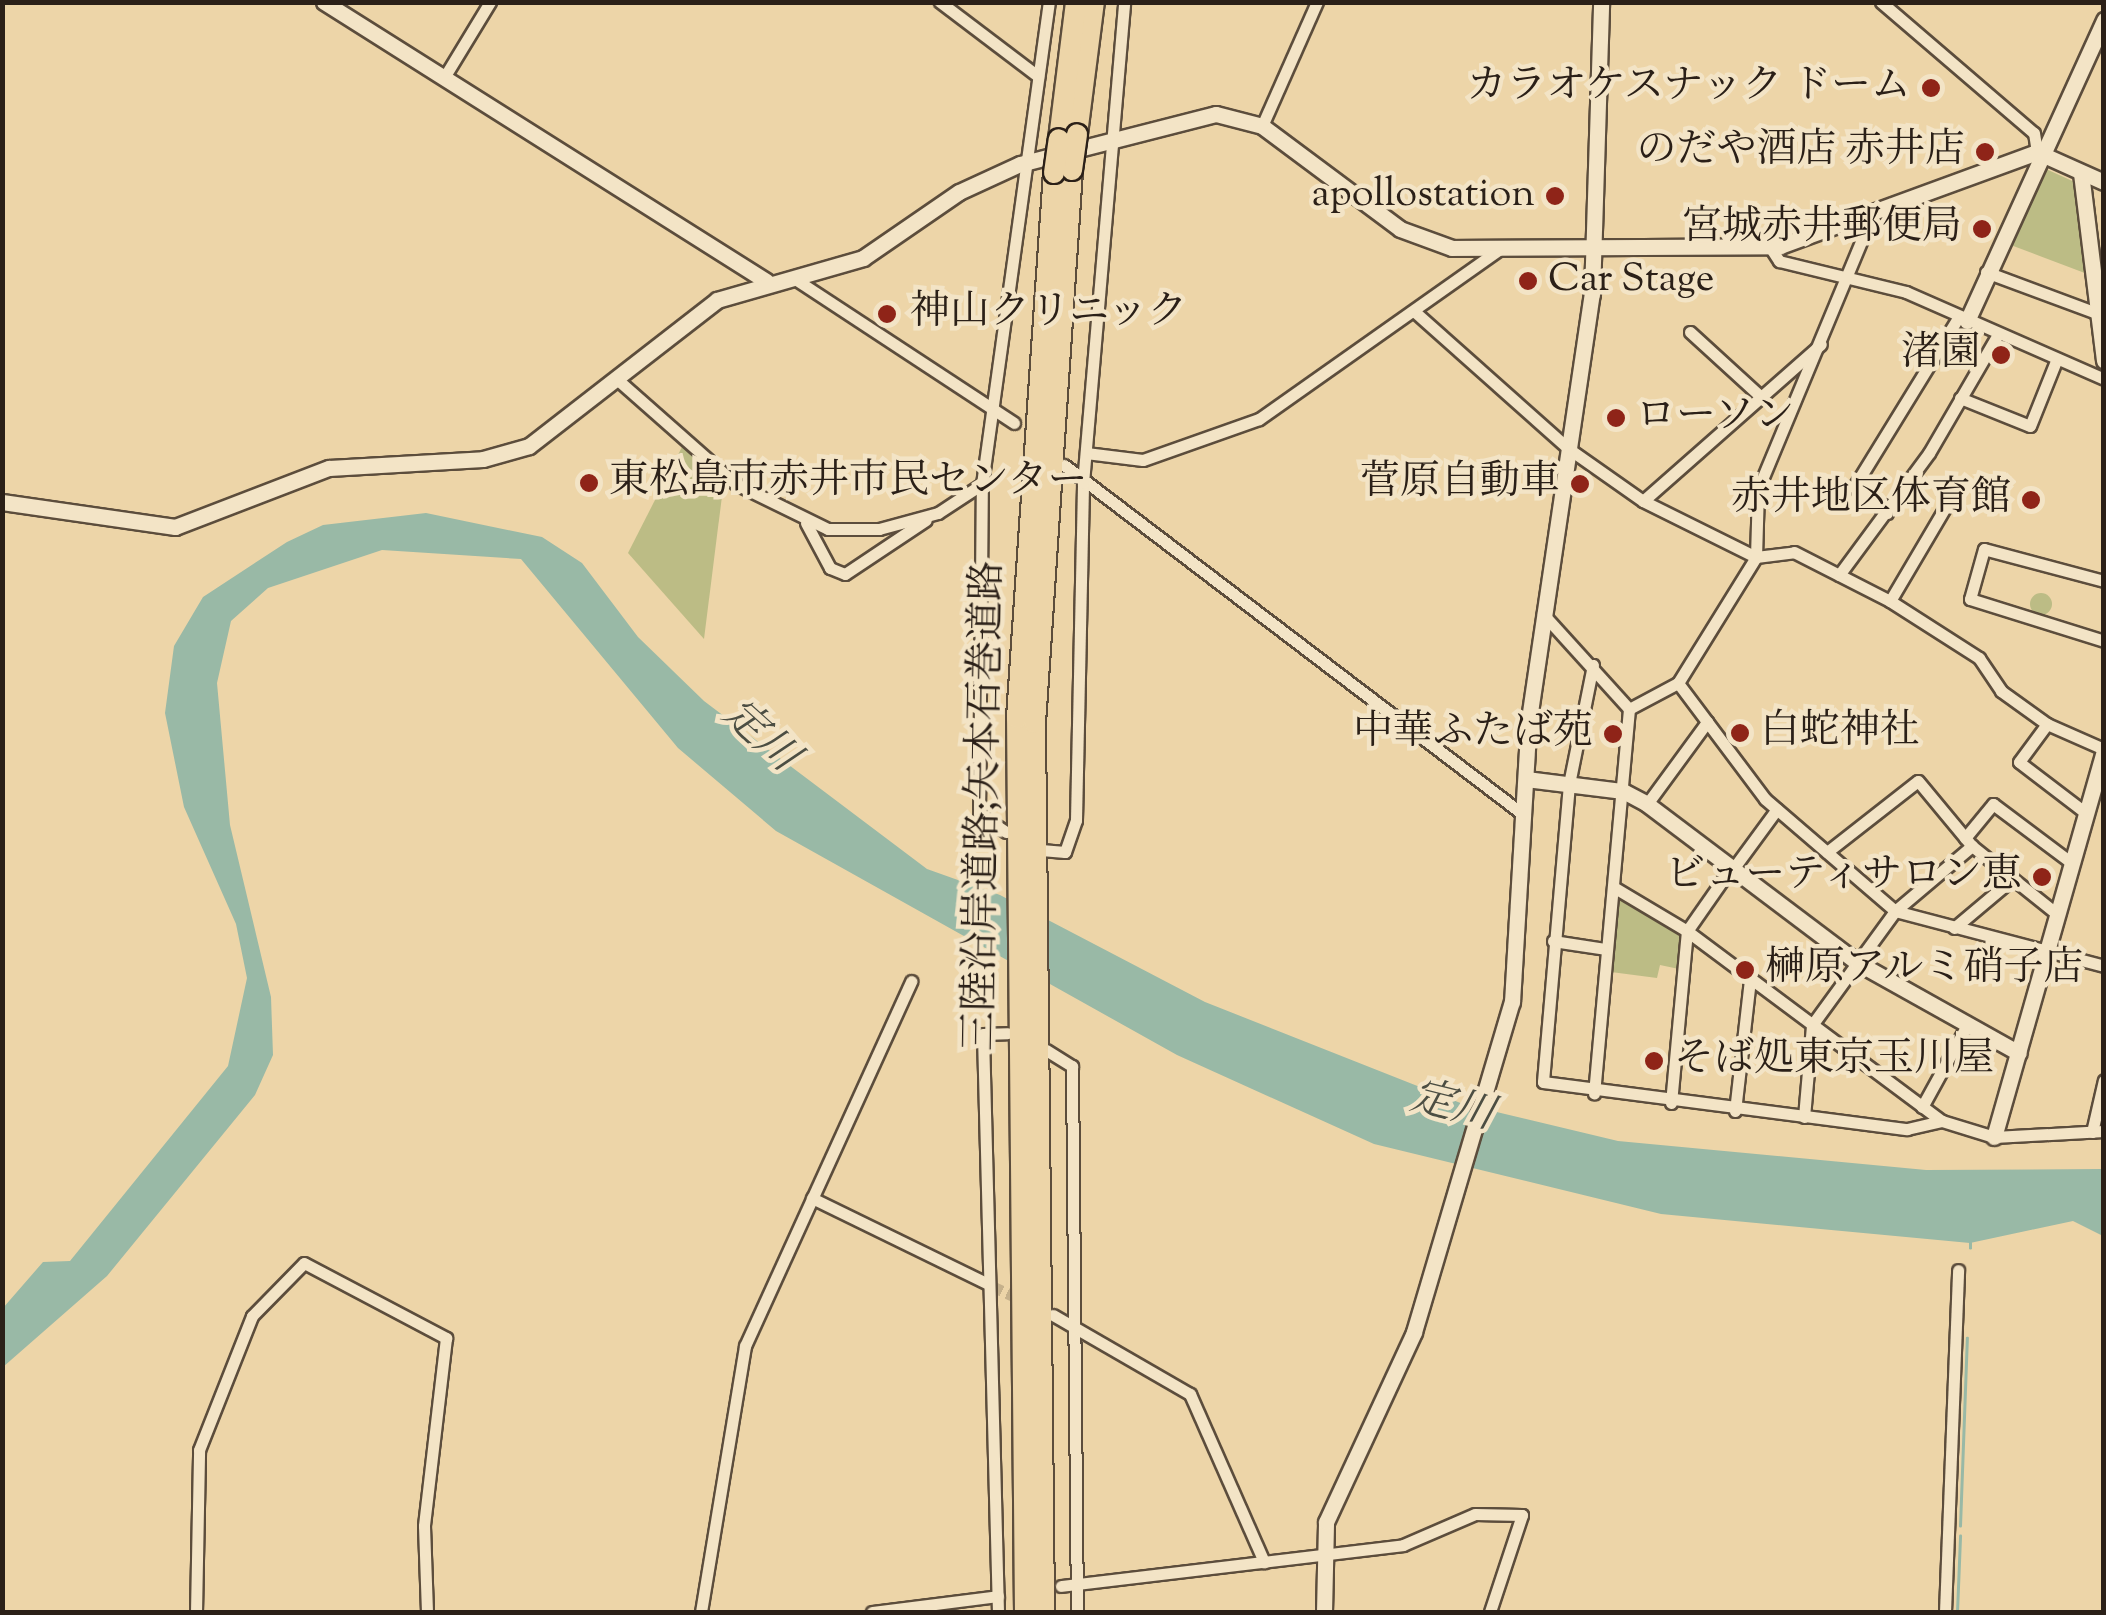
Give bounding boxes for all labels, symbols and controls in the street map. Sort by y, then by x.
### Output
place label: カラオケスナック ドーム [1462,64,1911,112]
marker: カラオケスナック ドーム [1920,77,1942,99]
place label: のだや酒店 赤井店 [1636,128,1965,176]
marker: のだや酒店 赤井店 [1974,141,1996,163]
place label: apollostation [1311,172,1535,220]
marker: apollostation [1544,185,1566,207]
place label: 宮城赤井郵便局 [1682,205,1962,253]
marker: 宮城赤井郵便局 [1971,218,1993,240]
place label: Car Stage [1548,257,1714,305]
marker: Car Stage [1517,270,1539,292]
place label: 神山クリニック [910,290,1190,338]
marker: 神山クリニック [874,301,900,327]
place label: 渚園 [1901,331,1981,379]
marker: 渚園 [1990,344,2012,366]
place label: ローソン [1636,394,1796,442]
marker: ローソン [1605,407,1627,429]
place label: 東松島市赤井市民センター [609,459,1089,507]
place label: 菅原自動車 [1360,460,1560,508]
marker: 東松島市赤井市民センター [578,472,600,494]
marker: 菅原自動車 [1569,473,1591,495]
place label: 赤井地区体育館 [1731,476,2011,524]
marker: 赤井地区体育館 [2020,489,2042,511]
street label: 三陸沿岸道路;矢本石巻道路 [958,560,1014,1052]
water label: 定川 [711,690,807,784]
place label: 白蛇神社 [1760,709,1920,757]
place label: 中華ふたば苑 [1353,710,1593,758]
marker: 白蛇神社 [1729,722,1751,744]
marker: 中華ふたば苑 [1602,723,1624,745]
place label: ビューティサロン恵 [1662,853,2022,901]
marker: ビューティサロン恵 [2031,866,2053,888]
place label: 榊原アルミ硝子店 [1765,946,2085,994]
marker: 榊原アルミ硝子店 [1734,959,1756,981]
place label: そば処東京玉川屋 [1674,1037,1994,1085]
marker: そば処東京玉川屋 [1643,1050,1665,1072]
water label: 定川 [1405,1073,1499,1143]

